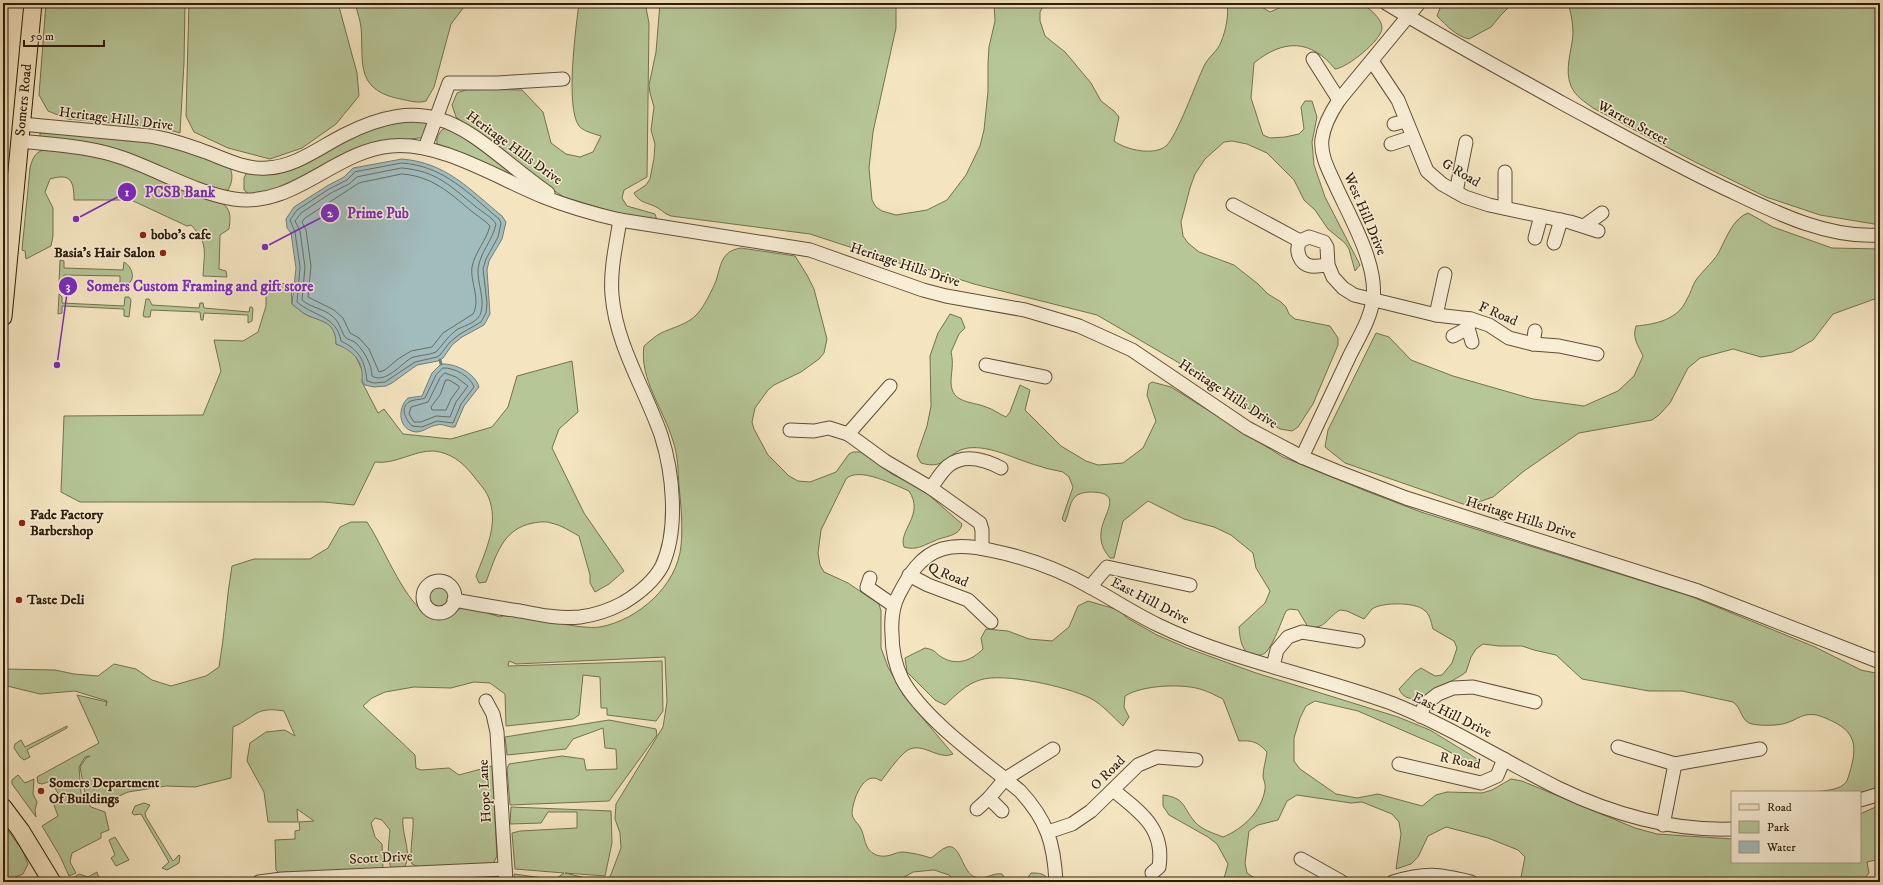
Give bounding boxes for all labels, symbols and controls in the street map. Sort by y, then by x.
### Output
scale bar [24,22,104,48]
text: 50 m [30,29,54,44]
street label: Somers Road [11,63,36,137]
street label: Warren Street [1594,96,1672,149]
street label: Heritage Hills Drive [58,103,174,135]
street label: Heritage Hills Drive [462,107,566,189]
street label: G Road [1438,155,1484,191]
street label: West Hill Drive [1339,169,1391,258]
callout: PCSB Bank [117,178,223,205]
text: PCSB Bank [145,183,216,202]
text: 1 [125,185,130,200]
callout: Prime Pub [320,199,417,226]
text: Prime Pub [347,204,409,223]
text: 2 [327,206,334,221]
place label: bobo's cafe [150,226,211,244]
marker: bobo's cafe [138,230,148,240]
street label: Heritage Hills Drive [848,239,963,291]
place label: Basia's Hair Salon [54,244,156,262]
marker: Basia's Hair Salon [158,248,168,258]
callout: Somers Custom Framing and gift store [58,273,321,300]
text: Somers Custom Framing and gift store [87,277,314,296]
text: 3 [66,279,71,294]
street label: F Road [1476,298,1520,330]
street label: Heritage Hills Drive [1175,355,1281,433]
street label: Heritage Hills Drive [1463,493,1579,543]
place label: Fade Factory Barbershop [30,506,103,540]
marker: Fade Factory Barbershop [17,518,27,528]
street label: Q Road [925,558,971,592]
street label: East Hill Drive [1108,573,1193,629]
place label: Taste Deli [26,591,85,609]
marker: Taste Deli [14,595,24,605]
street label: East Hill Drive [1409,688,1495,742]
street label: R Road [1438,748,1482,774]
street label: O Road [1087,752,1129,794]
street label: Hope Lane [474,759,496,823]
place label: Somers Department Of Buildings [49,774,160,808]
marker: Somers Department Of Buildings [36,786,46,796]
legend [1731,791,1861,863]
text: Road [1767,800,1792,815]
text: Park [1767,820,1789,835]
text: Water [1766,840,1796,855]
street label: Scott Drive [349,847,413,869]

